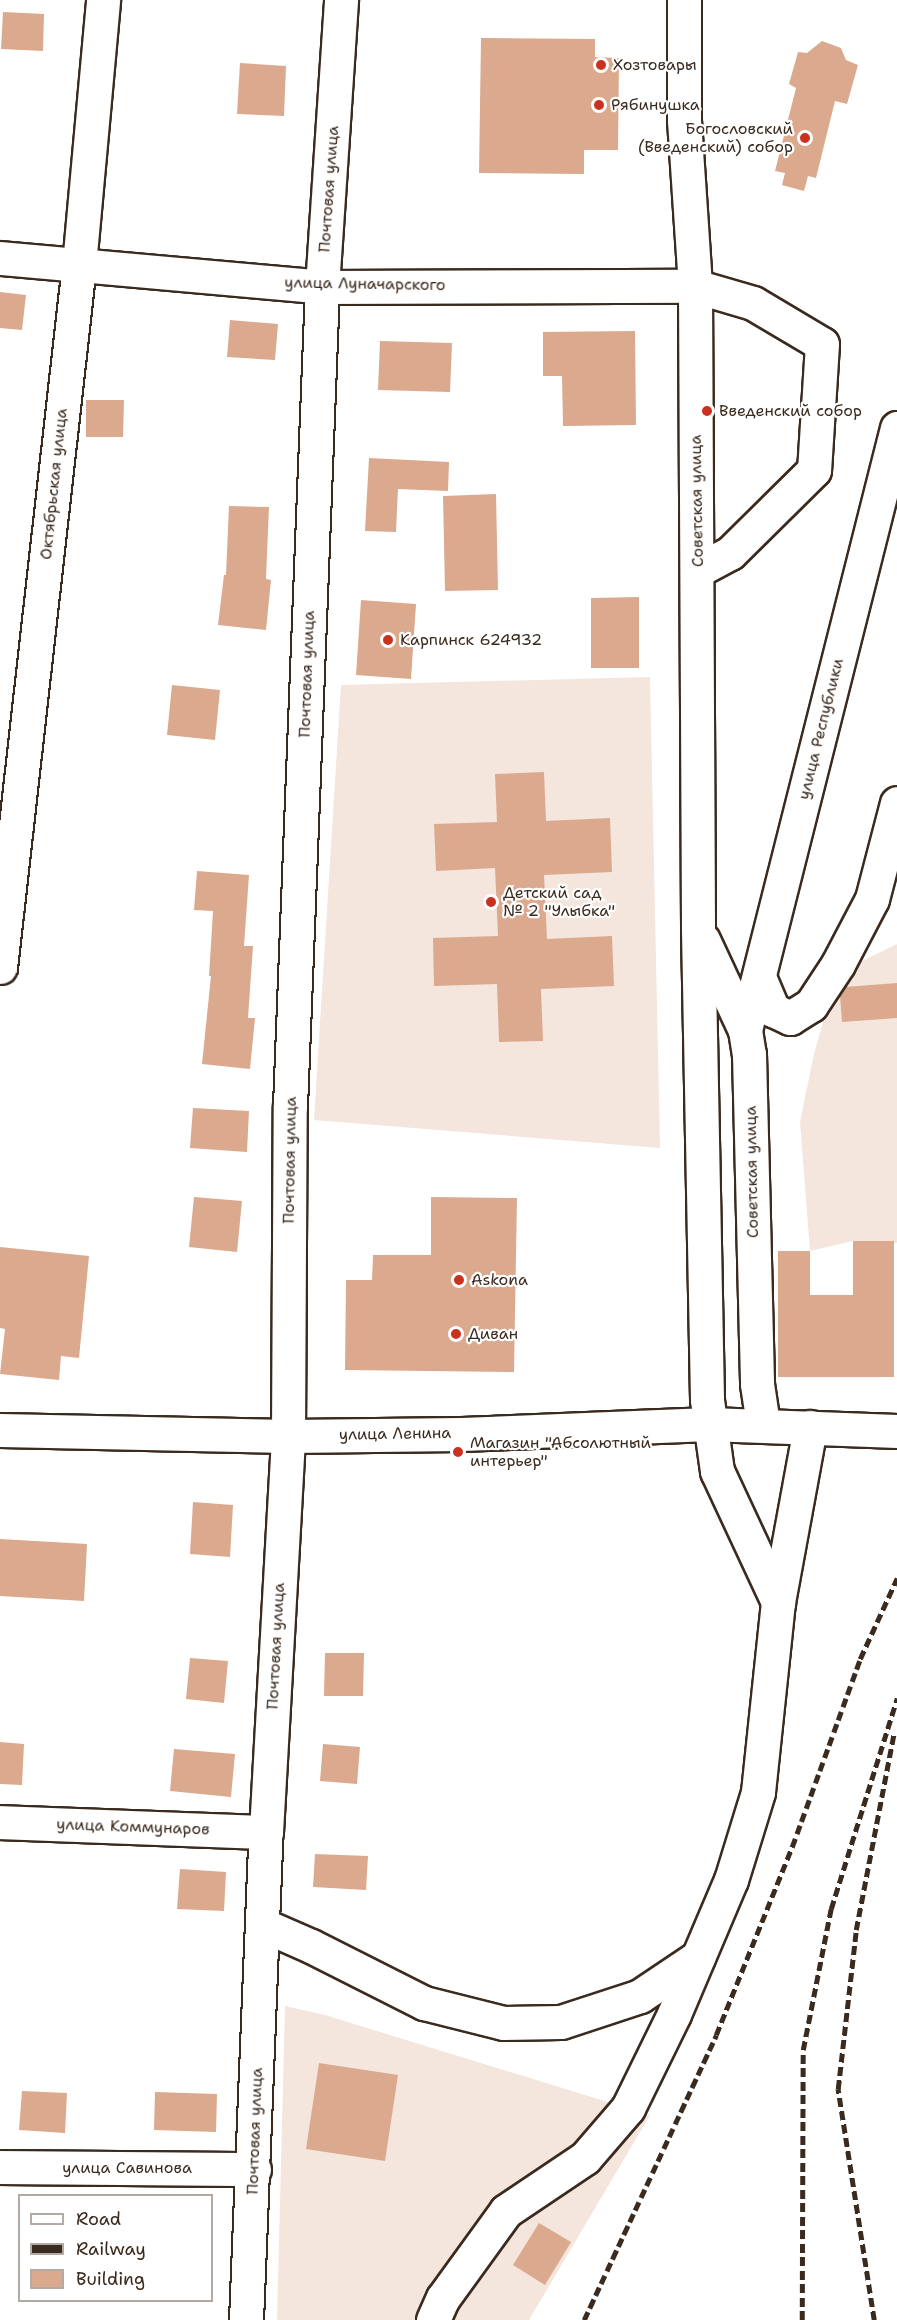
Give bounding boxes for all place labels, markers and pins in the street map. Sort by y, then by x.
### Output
place label: Хозтовары [613,55,697,75]
marker: Хозтовары [594,58,608,72]
place label: Рябинушка [611,95,700,115]
marker: Рябинушка [592,98,606,112]
place label: Богословский (Введенский) собор [638,119,793,157]
marker: Богословский (Введенский) собор [798,131,812,145]
place label: Введенский собор [719,401,862,421]
marker: Введенский собор [700,404,714,418]
place label: Карпинск 624932 [400,630,542,650]
marker: Карпинск 624932 [381,633,395,647]
place label: Детский сад № 2 "Улыбка" [503,883,615,921]
marker: Детский сад № 2 "Улыбка" [484,895,498,909]
place label: Askona [471,1270,528,1290]
marker: Askona [452,1273,466,1287]
place label: Диван [468,1324,518,1344]
marker: Диван [449,1327,463,1341]
place label: Магазин "Абсолютный интерьер" [470,1433,651,1471]
marker: Магазин "Абсолютный интерьер" [451,1445,465,1459]

